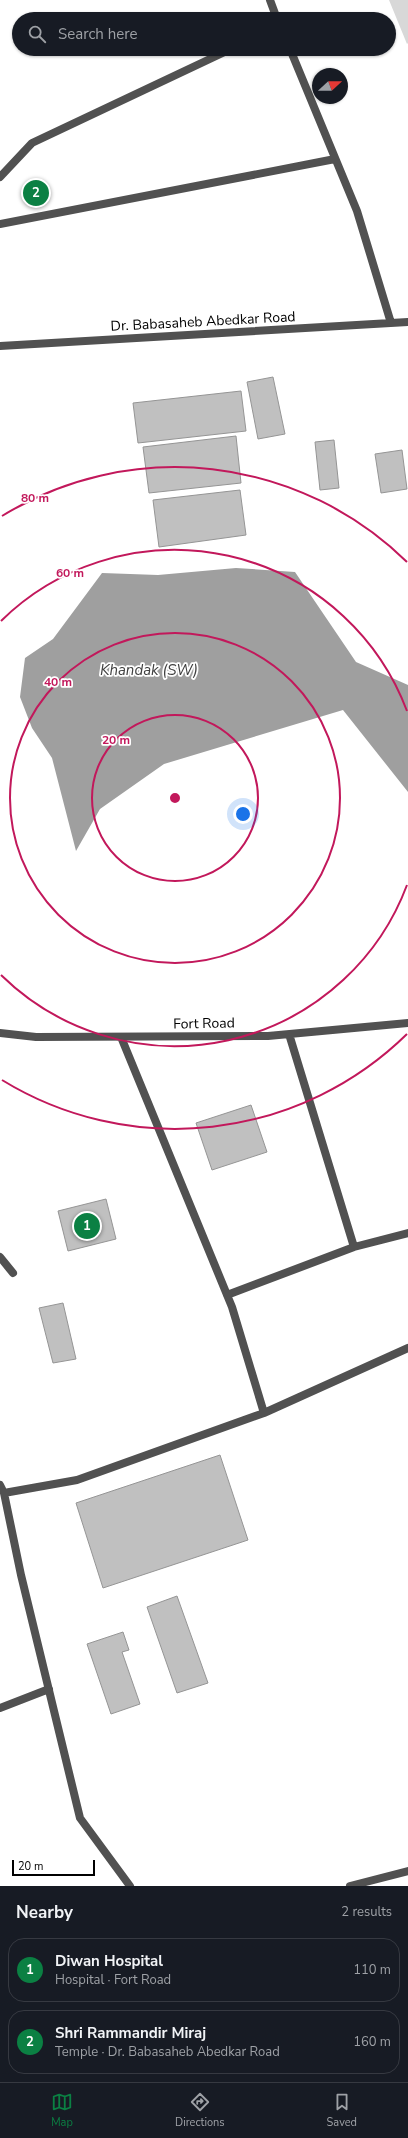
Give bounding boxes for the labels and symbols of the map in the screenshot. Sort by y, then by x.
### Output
north arrow [312,68,348,104]
pin: 2 [23,178,49,208]
street label: Dr. Babasaheb Abedkar Road [110,307,296,336]
text: 80 m [21,490,49,506]
text: 60 m [56,565,84,581]
water label: Khandak (SW) [100,660,198,680]
text: 40 m [44,674,72,690]
text: 20 m [102,732,130,748]
centre of rings [168,791,182,805]
your location [233,804,253,824]
street label: Fort Road [173,1013,235,1034]
pin: 1 [74,1211,100,1241]
scale bar [12,1858,95,1877]

